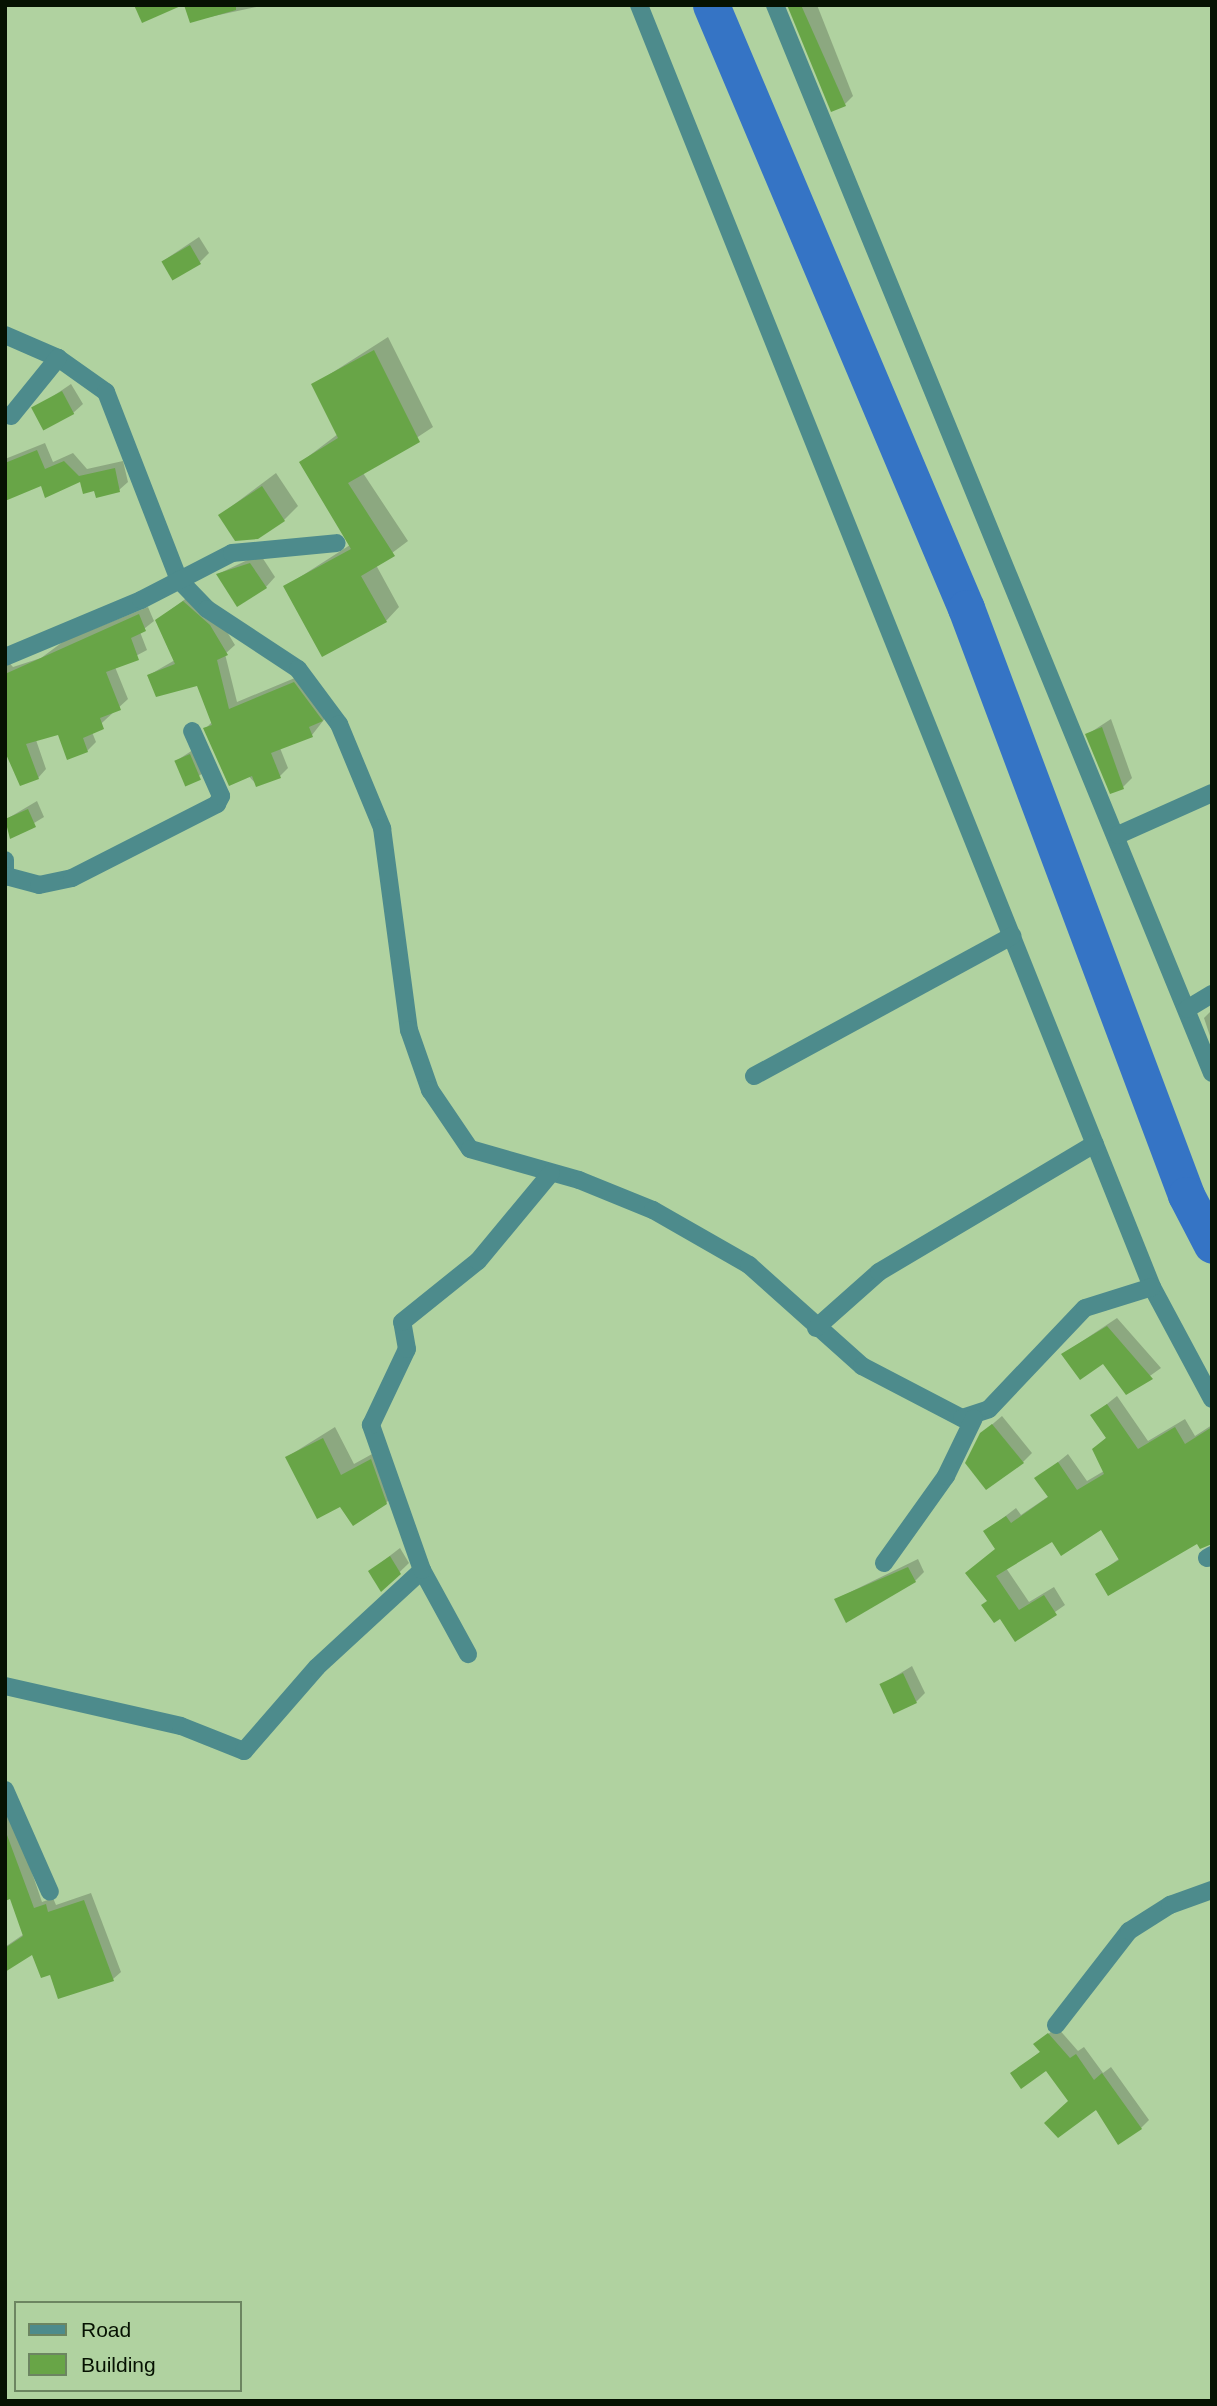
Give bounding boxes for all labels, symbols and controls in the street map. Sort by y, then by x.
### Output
legend [14,2301,242,2392]
text: Road [81,2318,131,2341]
text: Building [81,2353,156,2376]

